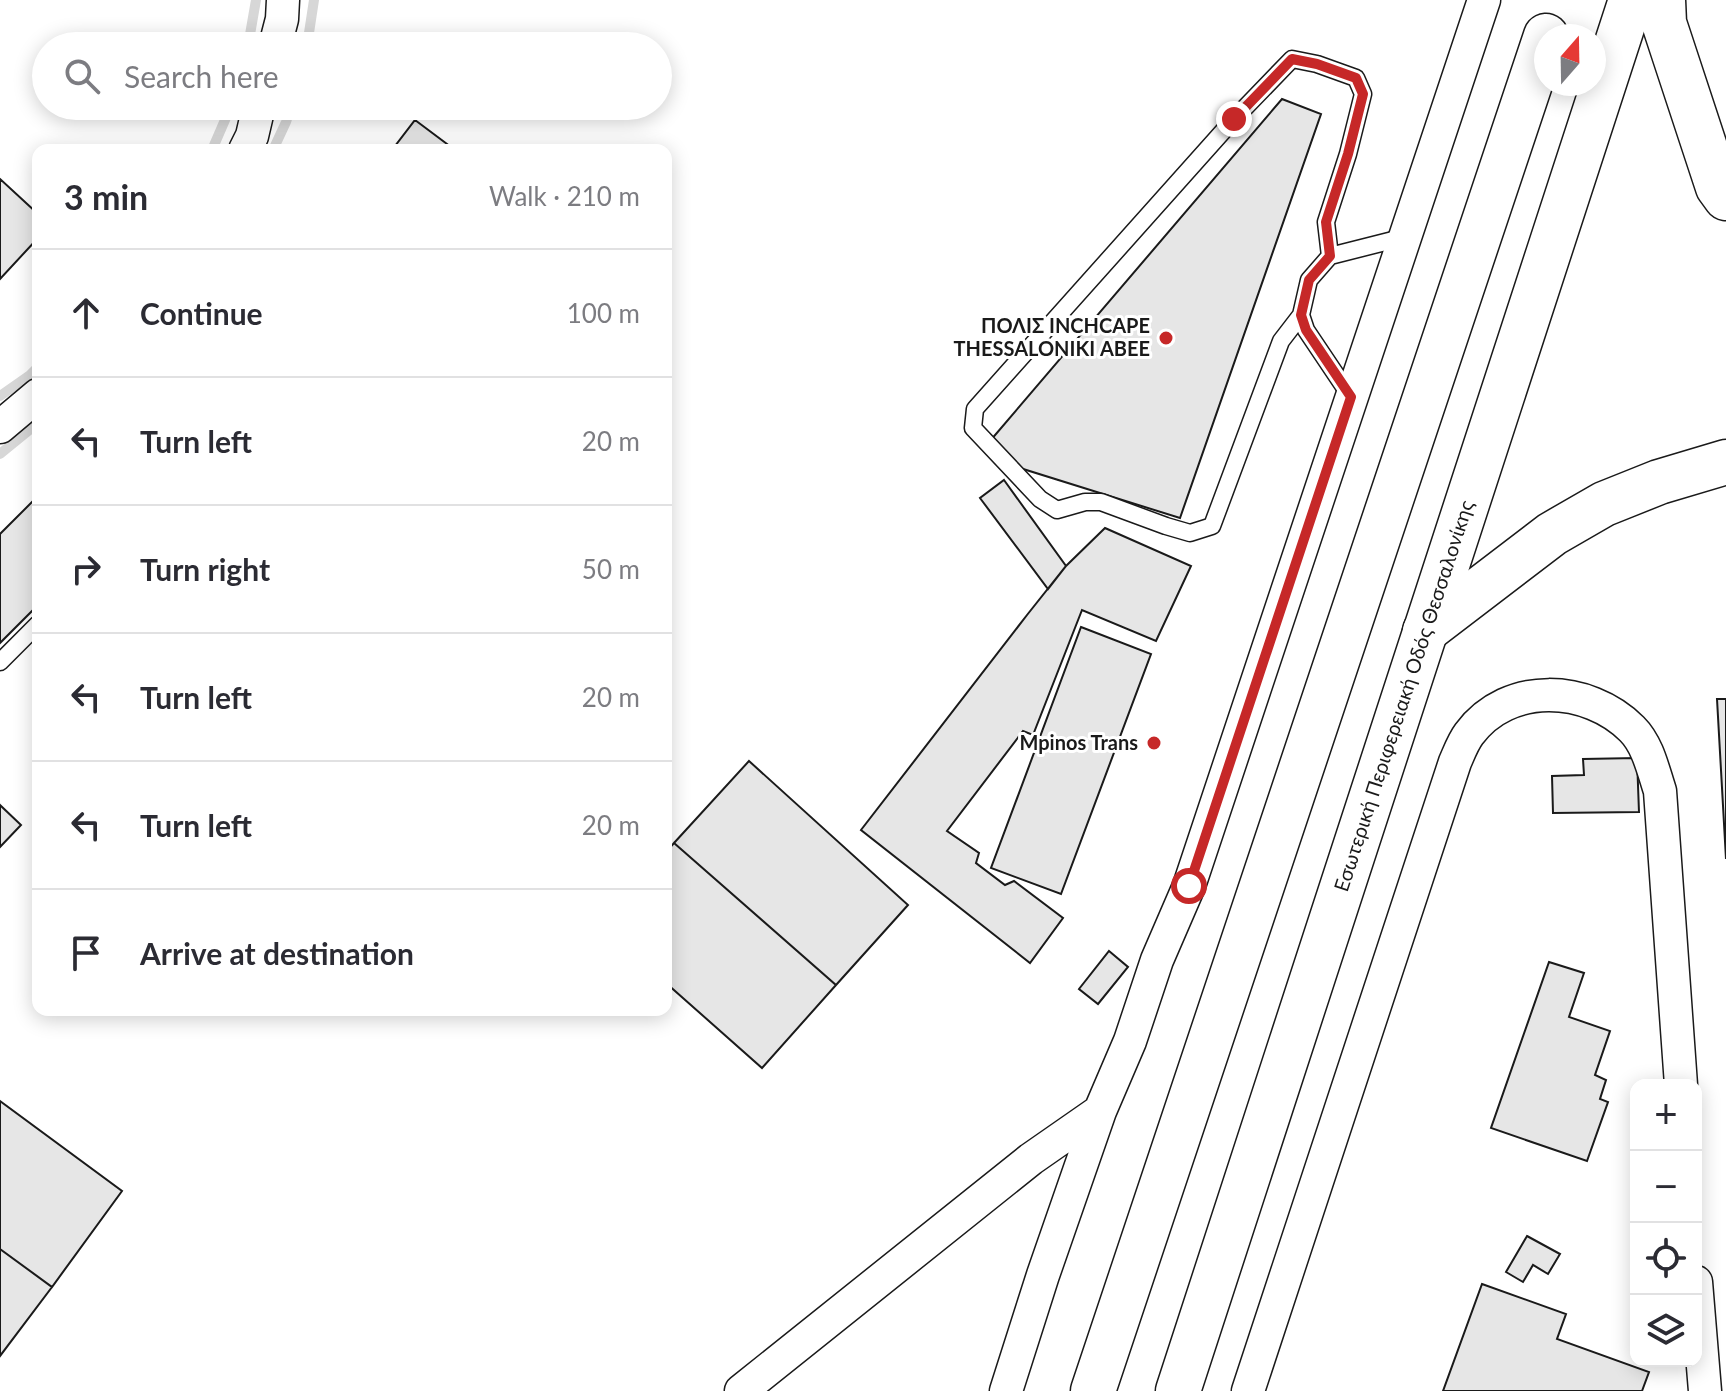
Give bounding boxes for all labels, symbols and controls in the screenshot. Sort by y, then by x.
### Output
north arrow [1534,24,1606,96]
search box [32,32,672,120]
icon: search [60,54,104,98]
text: Search here [124,58,279,94]
route end [1216,101,1252,137]
text: 3 min [64,176,148,217]
text: Walk · 210 m [489,180,640,212]
icon: ahead [64,291,108,335]
text: Continue [140,295,263,331]
text: 100 m [567,297,640,329]
place label: ΠΟΛΙΣ INCHCAPE THESSALONIKI ΑΒΕΕ [954,313,1150,360]
marker: ΠΟΛΙΣ INCHCAPE THESSALONIKI ΑΒΕΕ [1157,329,1175,347]
icon: left [64,419,108,463]
text: Turn left [140,423,252,459]
text: 20 m [582,425,640,457]
street label: Εσωτερική Περιφερειακή Οδός Θεσσαλονίκης [1328,497,1478,894]
icon: right [64,547,108,591]
text: Turn right [140,551,270,587]
text: 50 m [582,553,640,585]
icon: left [64,675,108,719]
text: Turn left [140,679,252,715]
text: 20 m [582,681,640,713]
place label: Mpinos Trans [1019,730,1138,754]
marker: Mpinos Trans [1145,734,1163,752]
icon: left [64,803,108,847]
text: Turn left [140,807,252,843]
text: 20 m [582,809,640,841]
route start [1171,868,1207,904]
icon: arrive [64,931,108,975]
text: Arrive at destination [140,935,414,971]
map controls [1630,1079,1702,1367]
button: + [1630,1079,1702,1151]
button: − [1630,1151,1702,1223]
button: locate [1630,1223,1702,1295]
button: layers [1630,1295,1702,1367]

